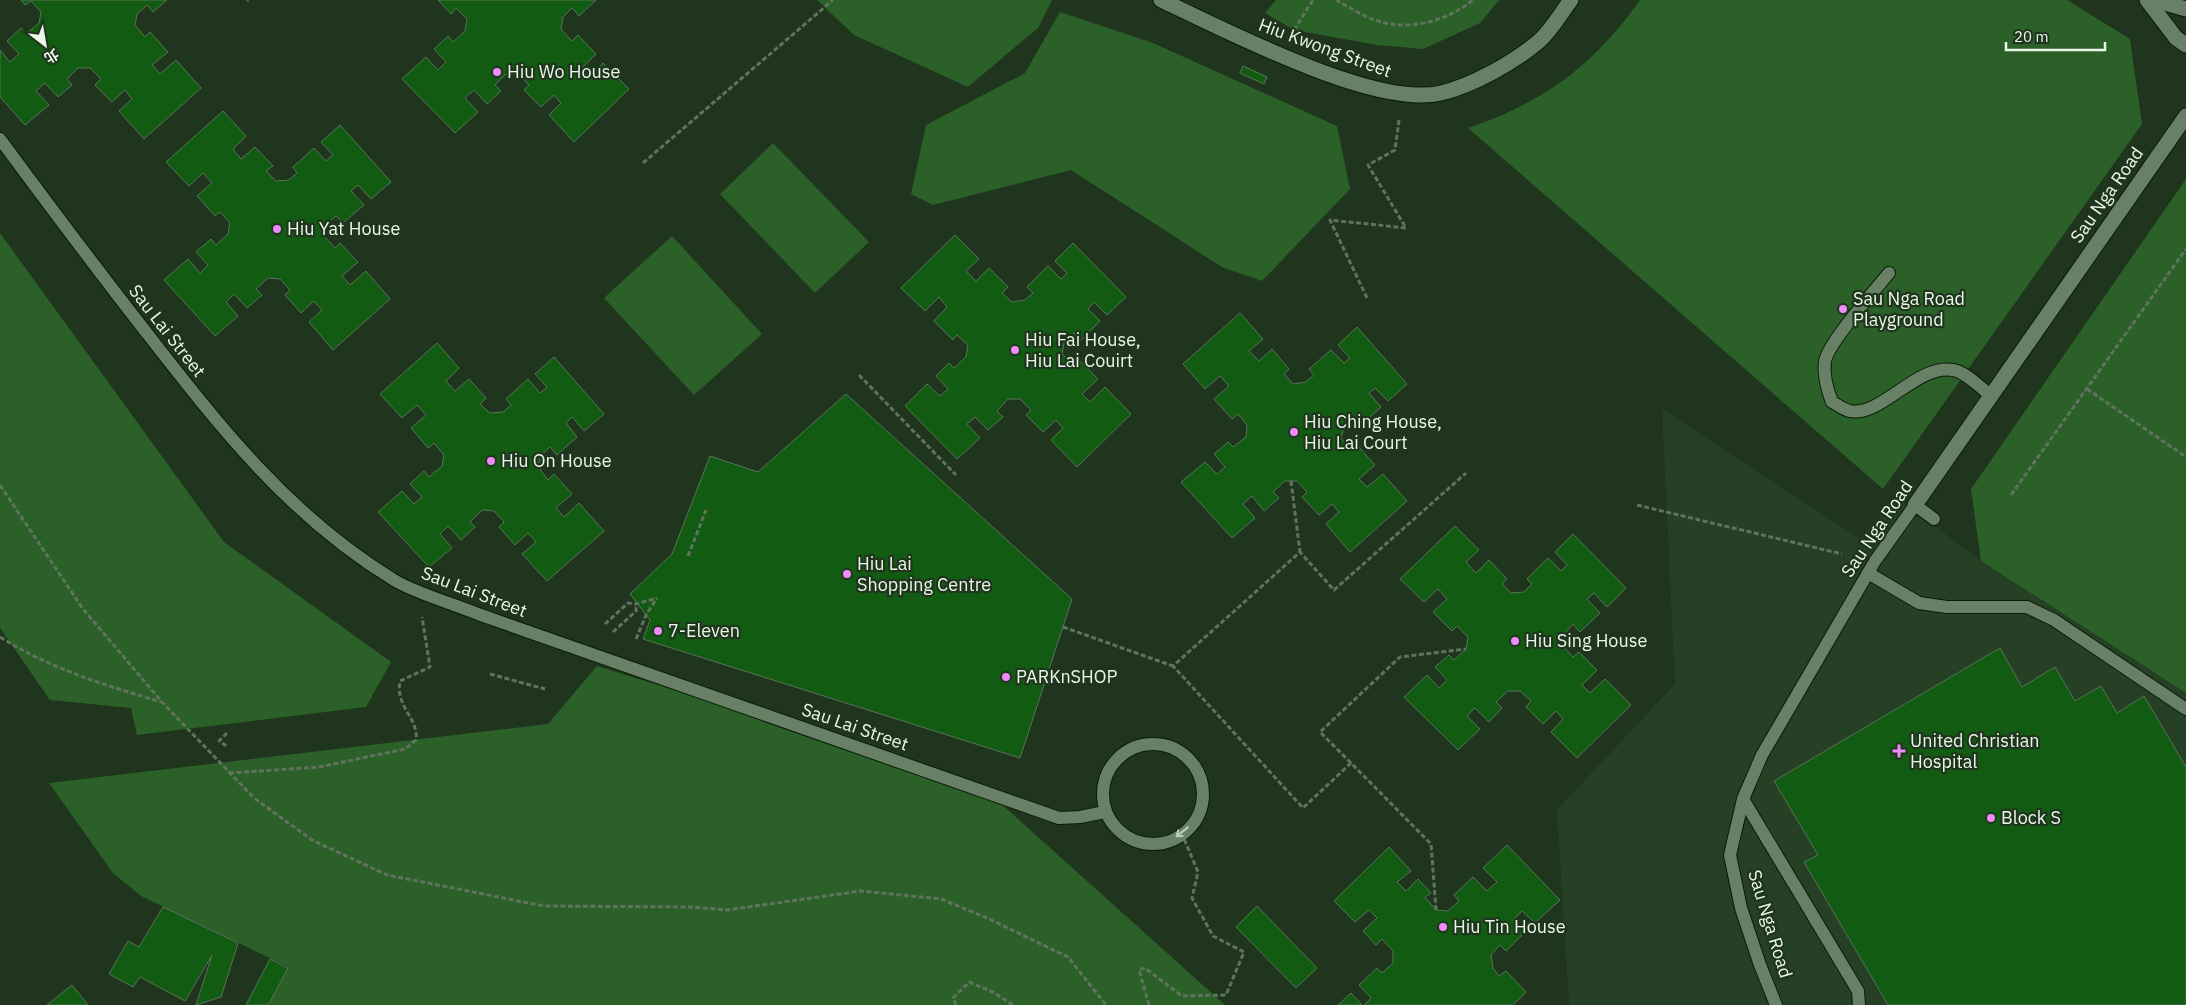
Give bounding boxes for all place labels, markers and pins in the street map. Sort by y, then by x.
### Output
place label: Hiu Wo House [507,60,621,83]
marker: Hiu Wo House [491,66,503,78]
place label: Hiu Yat House [287,217,400,240]
marker: Hiu Yat House [271,223,283,235]
place label: Sau Nga Road Playground [1853,287,1965,331]
marker: Sau Nga Road Playground [1837,303,1849,315]
place label: Hiu Fai House, Hiu Lai Couirt [1025,328,1141,372]
marker: Hiu Fai House, Hiu Lai Couirt [1009,344,1021,356]
place label: Hiu Ching House, Hiu Lai Court [1304,410,1442,454]
marker: Hiu Ching House, Hiu Lai Court [1288,426,1300,438]
place label: Hiu On House [501,449,612,472]
marker: Hiu On House [485,455,497,467]
place label: Hiu Lai Shopping Centre [857,552,991,596]
marker: Hiu Lai Shopping Centre [841,568,853,580]
place label: 7-Eleven [668,619,740,642]
marker: 7-Eleven [652,625,664,637]
place label: Hiu Sing House [1525,629,1647,652]
marker: Hiu Sing House [1509,635,1521,647]
place label: PARKnSHOP [1016,665,1118,688]
marker: PARKnSHOP [1000,671,1012,683]
place label: United Christian Hospital [1910,729,2040,773]
marker: United Christian Hospital [1892,744,1906,758]
place label: Block S [2001,806,2061,829]
marker: Block S [1985,812,1997,824]
place label: Hiu Tin House [1453,915,1566,938]
marker: Hiu Tin House [1437,921,1449,933]

